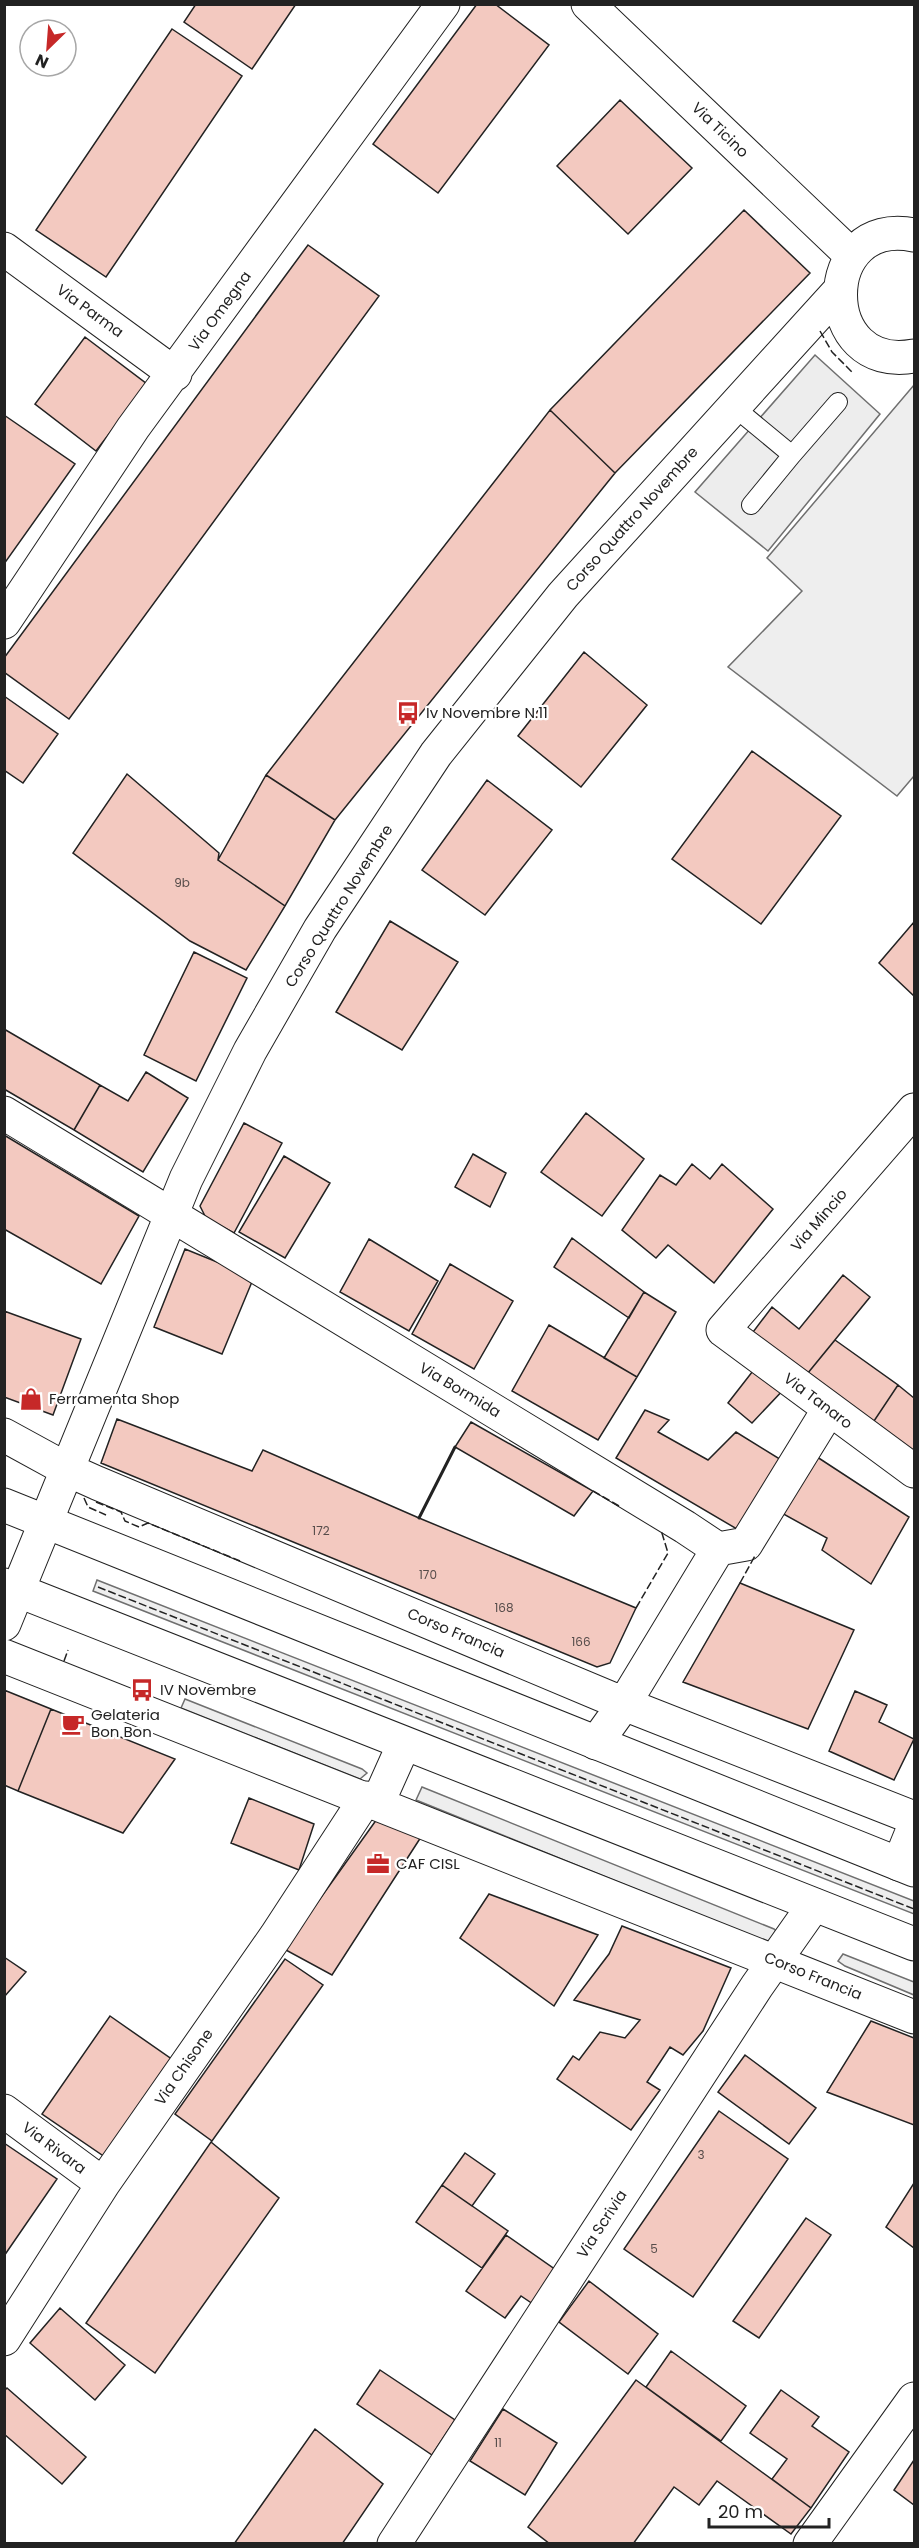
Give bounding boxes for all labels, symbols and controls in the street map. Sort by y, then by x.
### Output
north arrow [18,18,78,78]
text: N [32,48,52,74]
street label: Via Ticino [687,97,753,162]
street label: Via Omegna [183,266,256,355]
street label: Via Parma [53,279,128,342]
street label: Corso Quattro Novembre [561,442,702,596]
bus stop icon: Iv Novembre N.11 [395,700,421,726]
place label: Iv Novembre N.11 [426,702,548,723]
street label: Corso Quattro Novembre [280,820,397,991]
house number: 9b [174,874,190,891]
street label: Via Mincio [786,1184,852,1255]
street label: Via Bormida [416,1357,505,1422]
street label: Via Tanaro [780,1368,857,1433]
shop icon: Ferramenta Shop [18,1386,44,1412]
place label: Ferramenta Shop [49,1388,179,1409]
house number: 172 [312,1522,330,1539]
house number: 170 [419,1566,437,1583]
house number: 168 [494,1599,514,1616]
street label: Corso Francia [404,1603,508,1663]
house number: 166 [571,1633,591,1650]
bus stop icon: IV Novembre [129,1677,155,1703]
place label: IV Novembre [160,1679,256,1700]
place label: Gelateria Bon Bon [91,1704,160,1742]
cafe icon: Gelateria Bon Bon [60,1711,86,1737]
office icon: CAF CISL [365,1851,391,1877]
place label: CAF CISL [396,1853,460,1874]
street label: Corso Francia [761,1946,865,2005]
street label: Via Chisone [149,2024,218,2109]
street label: Via Rivara [18,2117,91,2179]
house number: 3 [697,2146,705,2163]
street label: Via Scrivia [572,2186,631,2262]
house number: 5 [650,2240,658,2257]
house number: 11 [494,2434,502,2451]
scale bar [709,2491,829,2529]
text: 20 m [718,2499,763,2524]

